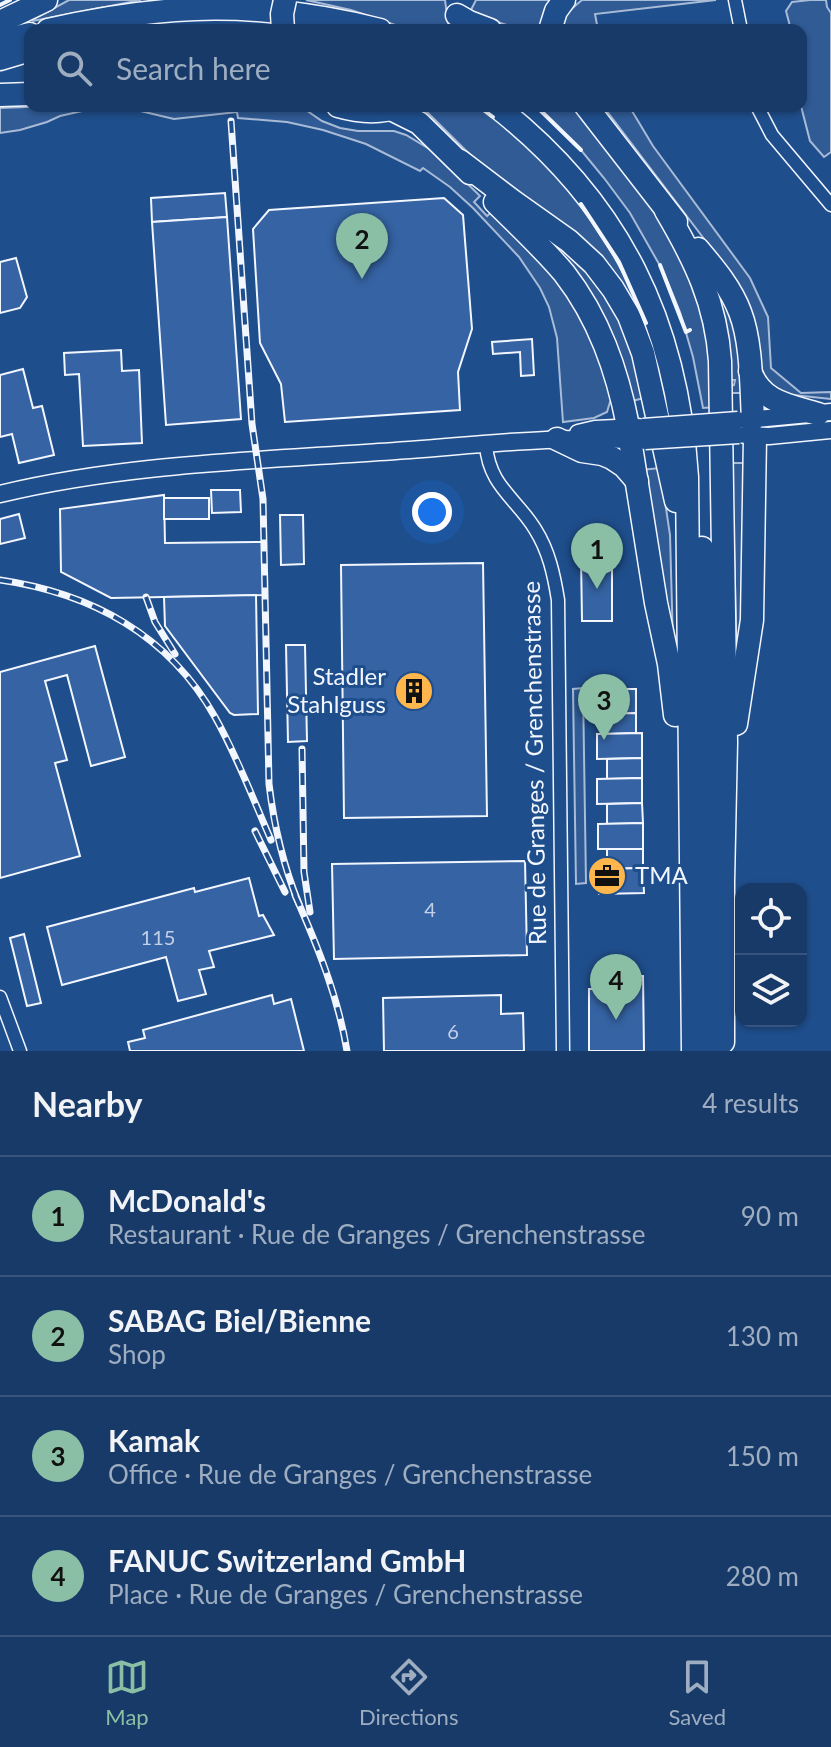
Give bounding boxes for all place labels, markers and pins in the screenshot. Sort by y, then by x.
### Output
pin: 2 [336,213,388,279]
pin: 1 [571,523,623,589]
place label: Stadler Stahlguss [287,661,386,718]
building icon: Stadler Stahlguss [393,670,435,712]
pin: 3 [578,674,630,740]
office icon: TMA [586,855,628,897]
place label: TMA [635,860,688,889]
pin: 4 [590,954,642,1020]

